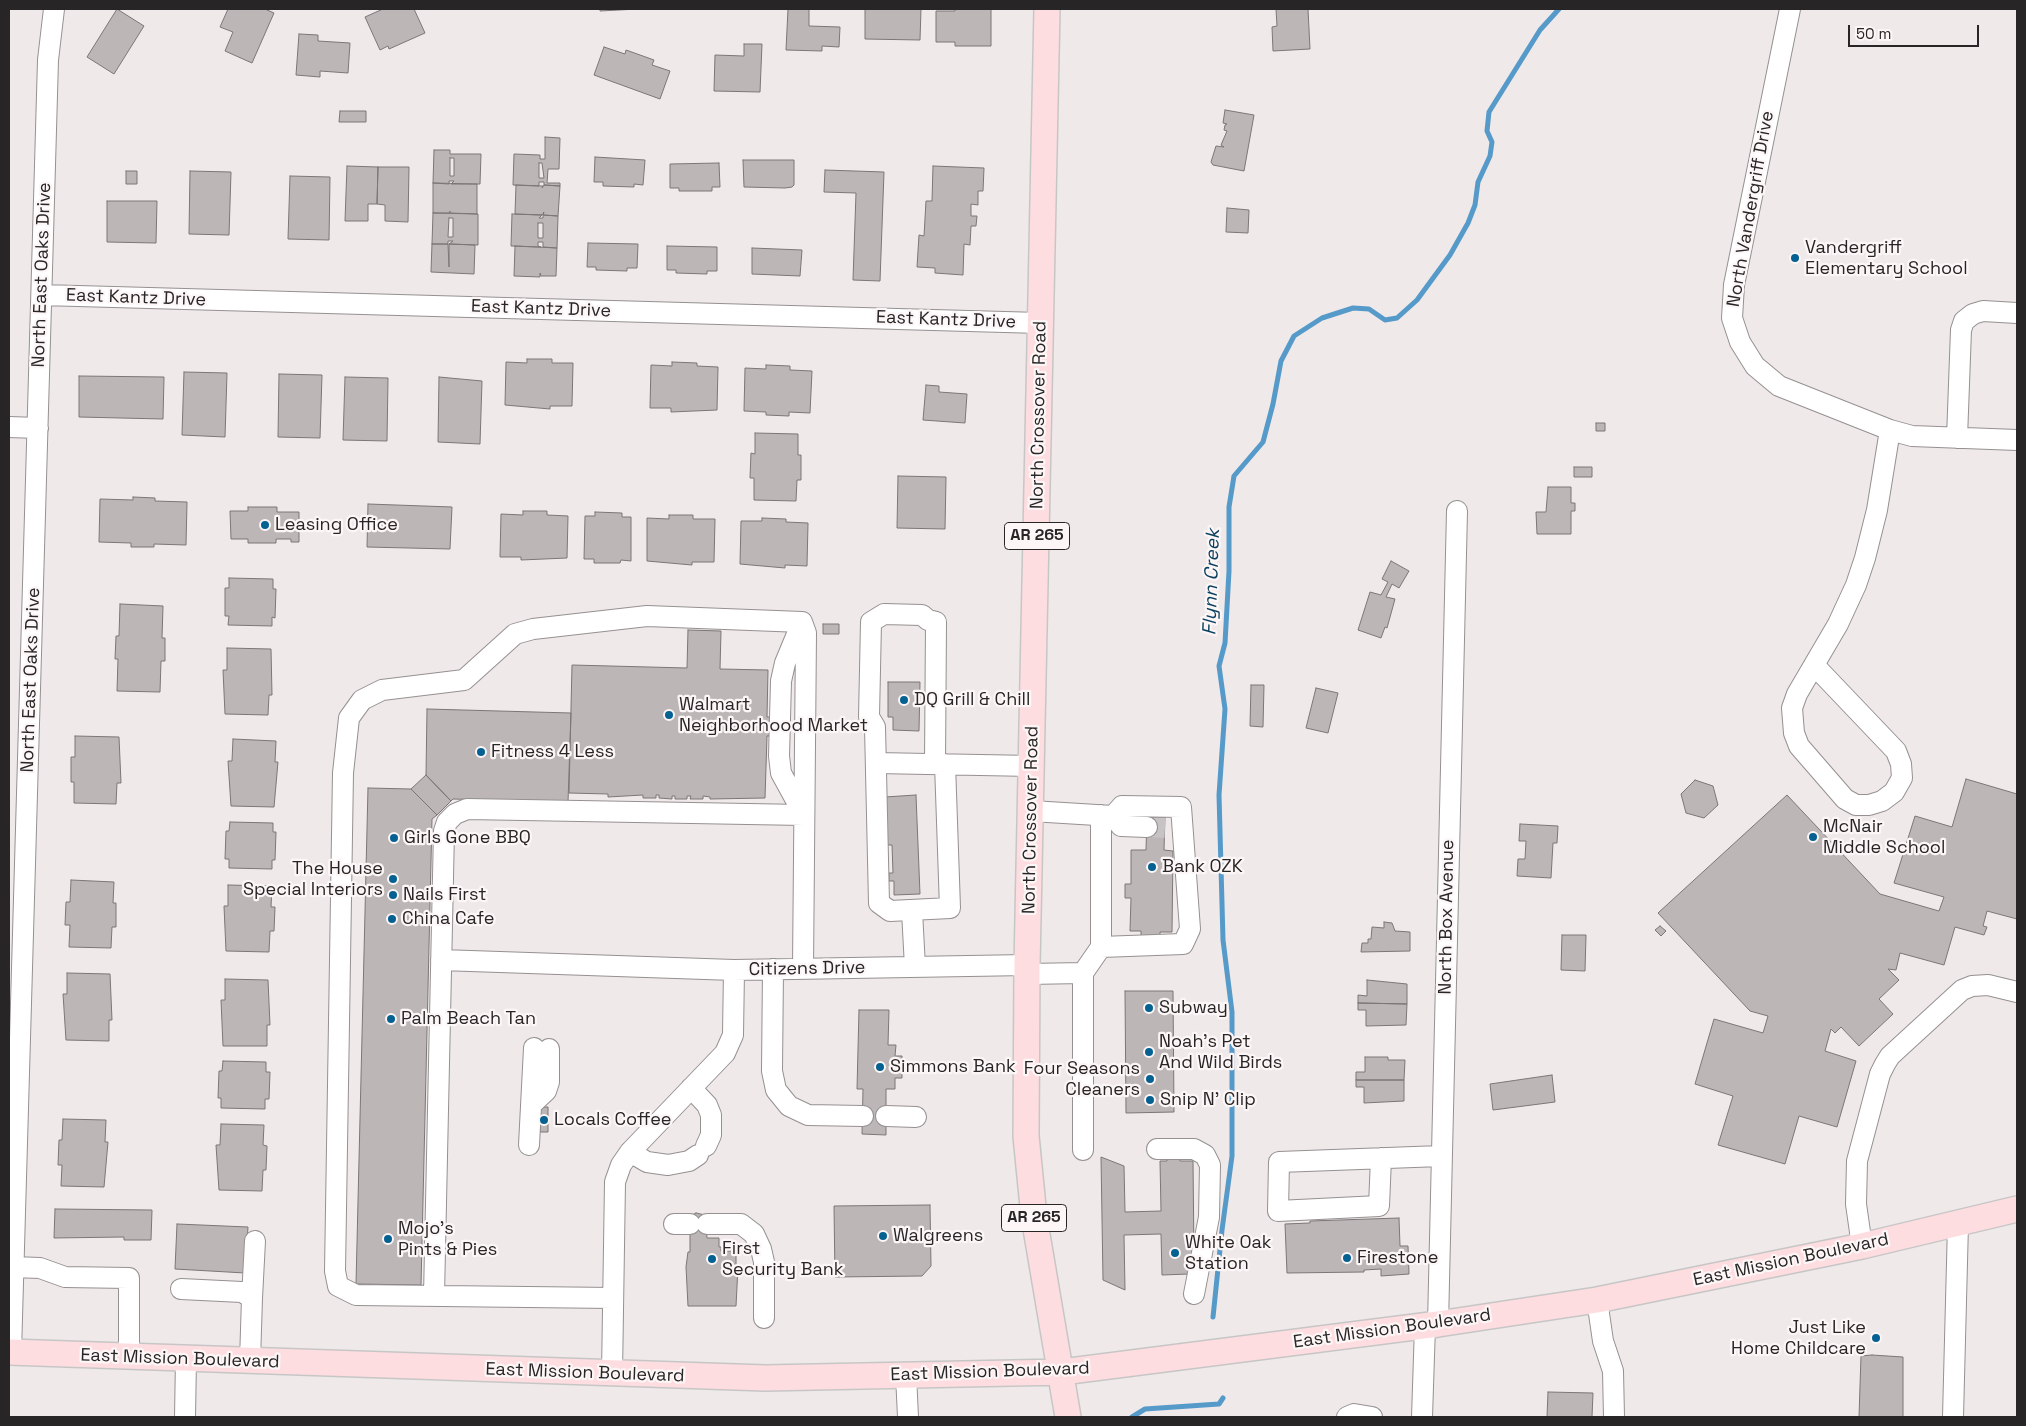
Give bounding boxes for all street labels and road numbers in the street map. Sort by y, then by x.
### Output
street label: North Vandergriff Drive [1723,109,1779,309]
street label: North East Oaks Drive [28,182,56,368]
street label: East Kantz Drive [66,285,206,311]
street label: East Kantz Drive [471,296,611,322]
street label: East Kantz Drive [876,307,1016,333]
street label: North Crossover Road [1027,321,1051,509]
road number: AR 265 [1004,522,1070,550]
street label: North East Oaks Drive [17,587,45,773]
street label: North Crossover Road [1019,726,1043,914]
street label: North Box Avenue [1435,839,1459,995]
street label: Citizens Drive [749,957,865,981]
road number: AR 265 [1002,1204,1066,1232]
street label: East Mission Boulevard [1691,1229,1891,1291]
street label: East Mission Boulevard [1292,1304,1492,1354]
street label: East Mission Boulevard [80,1345,280,1373]
street label: East Mission Boulevard [890,1358,1090,1386]
street label: East Mission Boulevard [485,1359,685,1387]

